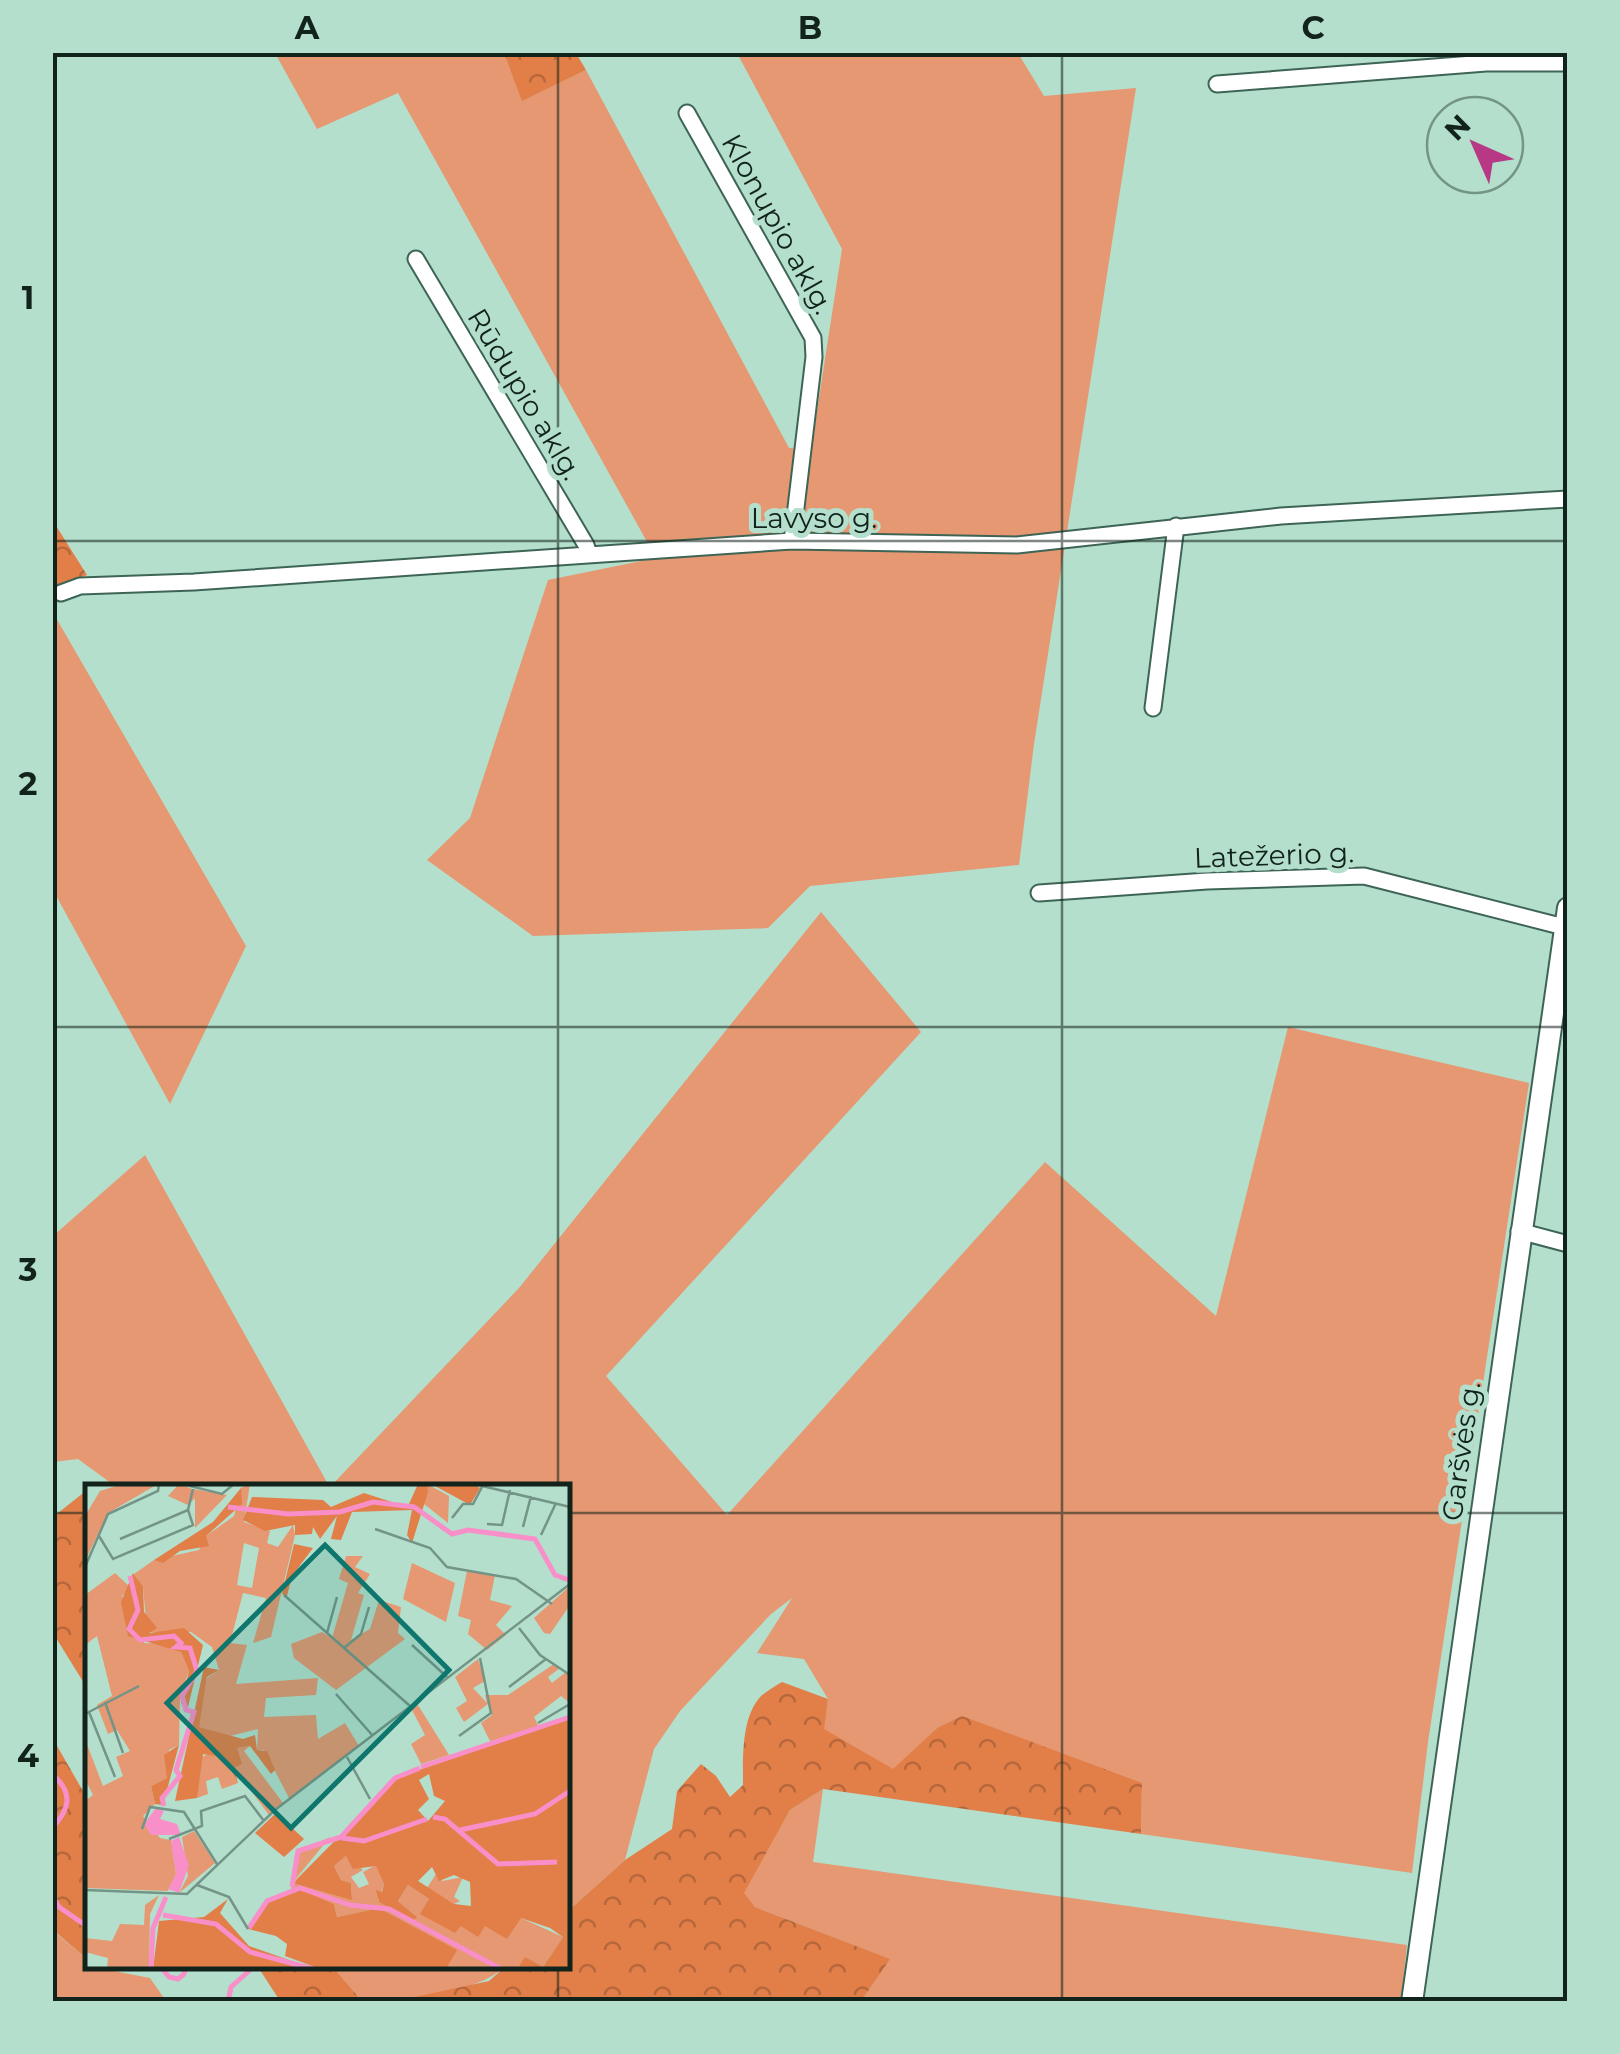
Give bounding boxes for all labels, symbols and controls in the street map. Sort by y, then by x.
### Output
text: A [294,8,320,47]
text: B [798,8,822,47]
text: C [1301,8,1325,47]
north arrow [1425,95,1525,195]
text: N [1437,107,1477,147]
street label: Klonupio aklg. [715,128,841,320]
text: 1 [22,278,34,317]
street label: Rūdupio aklg. [460,302,590,486]
street label: Lavyso g. [751,501,877,535]
text: 2 [19,764,37,803]
street label: Latežerio g. [1193,835,1355,875]
text: 3 [18,1250,37,1289]
street label: Garšvės g. [1434,1379,1488,1523]
inset map [85,1484,570,1969]
text: 4 [17,1736,39,1775]

